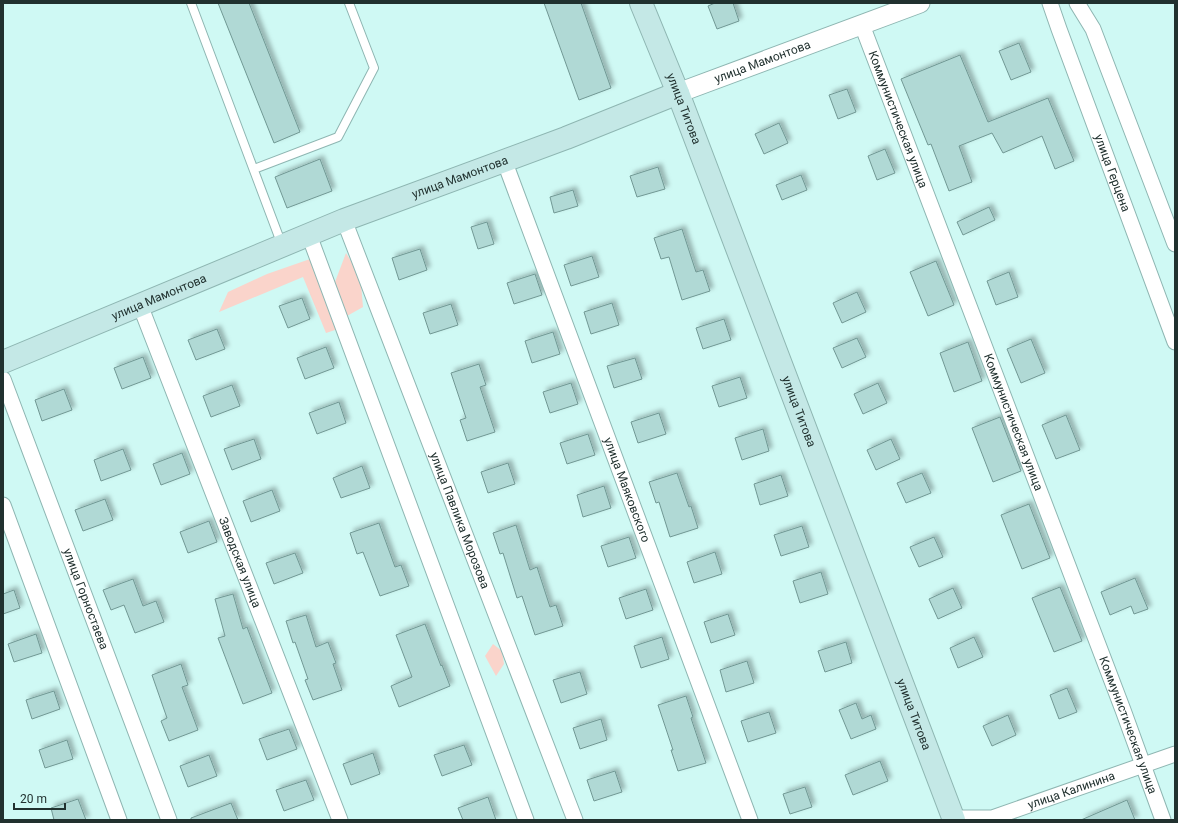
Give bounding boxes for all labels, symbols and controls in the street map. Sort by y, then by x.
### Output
street label: улица Мамонтова [712,37,812,86]
street label: Коммунистическая улица [866,49,930,190]
street label: улица Титова [664,71,704,146]
street label: улица Герцена [1092,132,1133,214]
street label: улица Мамонтова [410,153,510,201]
street label: улица Мамонтова [110,271,209,323]
street label: Коммунистическая улица [981,352,1046,493]
street label: улица Титова [779,374,819,449]
street label: улица Маяковского [601,435,653,544]
street label: улица Павлика Морозова [427,450,492,591]
street label: Заводская улица [216,515,264,610]
street label: улица Горностаева [60,546,111,652]
street label: Коммунистическая улица [1096,654,1160,796]
street label: улица Титова [894,677,934,752]
street label: улица Калинина [1026,769,1117,812]
scale bar [14,785,65,811]
text: 20 m [20,792,47,806]

